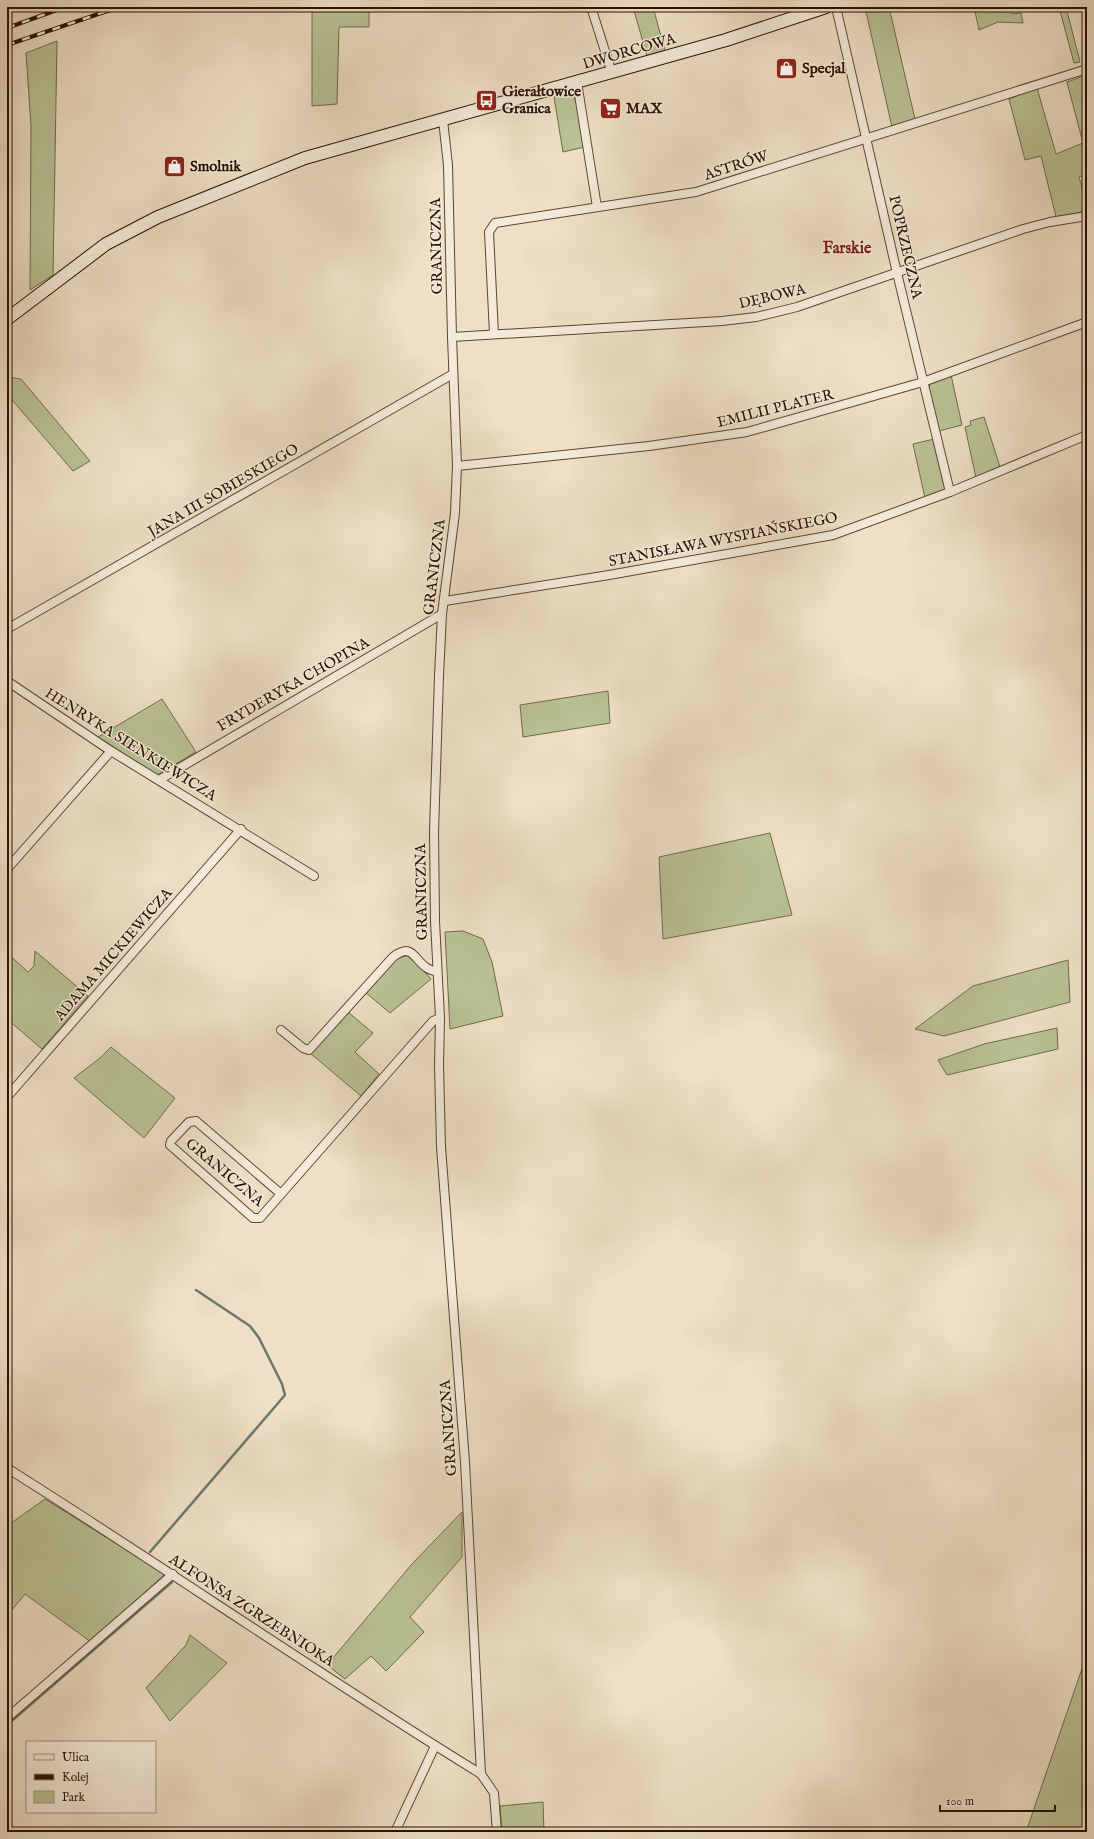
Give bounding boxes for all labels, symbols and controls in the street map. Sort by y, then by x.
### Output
street label: DWORCOWA [580,29,679,74]
shop icon: Specjal [774,55,800,81]
place label: Specjal [802,59,846,78]
place label: Gierałtowice Granica [502,82,581,118]
bus stop icon: Gierałtowice Granica [474,87,500,113]
supermarket icon: MAX [597,95,623,121]
place label: MAX [626,99,663,118]
street label: ASTRÓW [701,146,771,185]
shop icon: Smolnik [161,153,187,179]
place label: Smolnik [190,157,242,176]
street label: POPRZECZNA [884,193,927,302]
street label: GRANICZNA [426,197,447,294]
district label: Farskie [823,239,872,259]
street label: DĘBOWA [737,279,808,313]
street label: EMILII PLATER [715,385,836,432]
street label: JANA III SOBIESKIEGO [143,439,302,542]
street label: STANISŁAWA WYSPIAŃSKIEGO [607,508,839,571]
street label: GRANICZNA [419,517,450,616]
street label: FRYDERYKA CHOPINA [214,633,374,736]
street label: HENRYKA SIENKIEWICZA [41,684,221,806]
street label: GRANICZNA [411,843,432,940]
street label: ADAMA MICKIEWICZA [50,883,177,1026]
street label: GRANICZNA [182,1134,268,1211]
street label: GRANICZNA [436,1378,461,1477]
street label: ALFONSA ZGRZEBNIOKA [165,1549,339,1672]
legend [26,1741,156,1813]
text: Ulica [62,1750,90,1765]
text: Kolej [62,1770,89,1785]
scale bar [940,1787,1055,1813]
text: Park [62,1790,85,1805]
text: 100 m [946,1794,974,1809]

